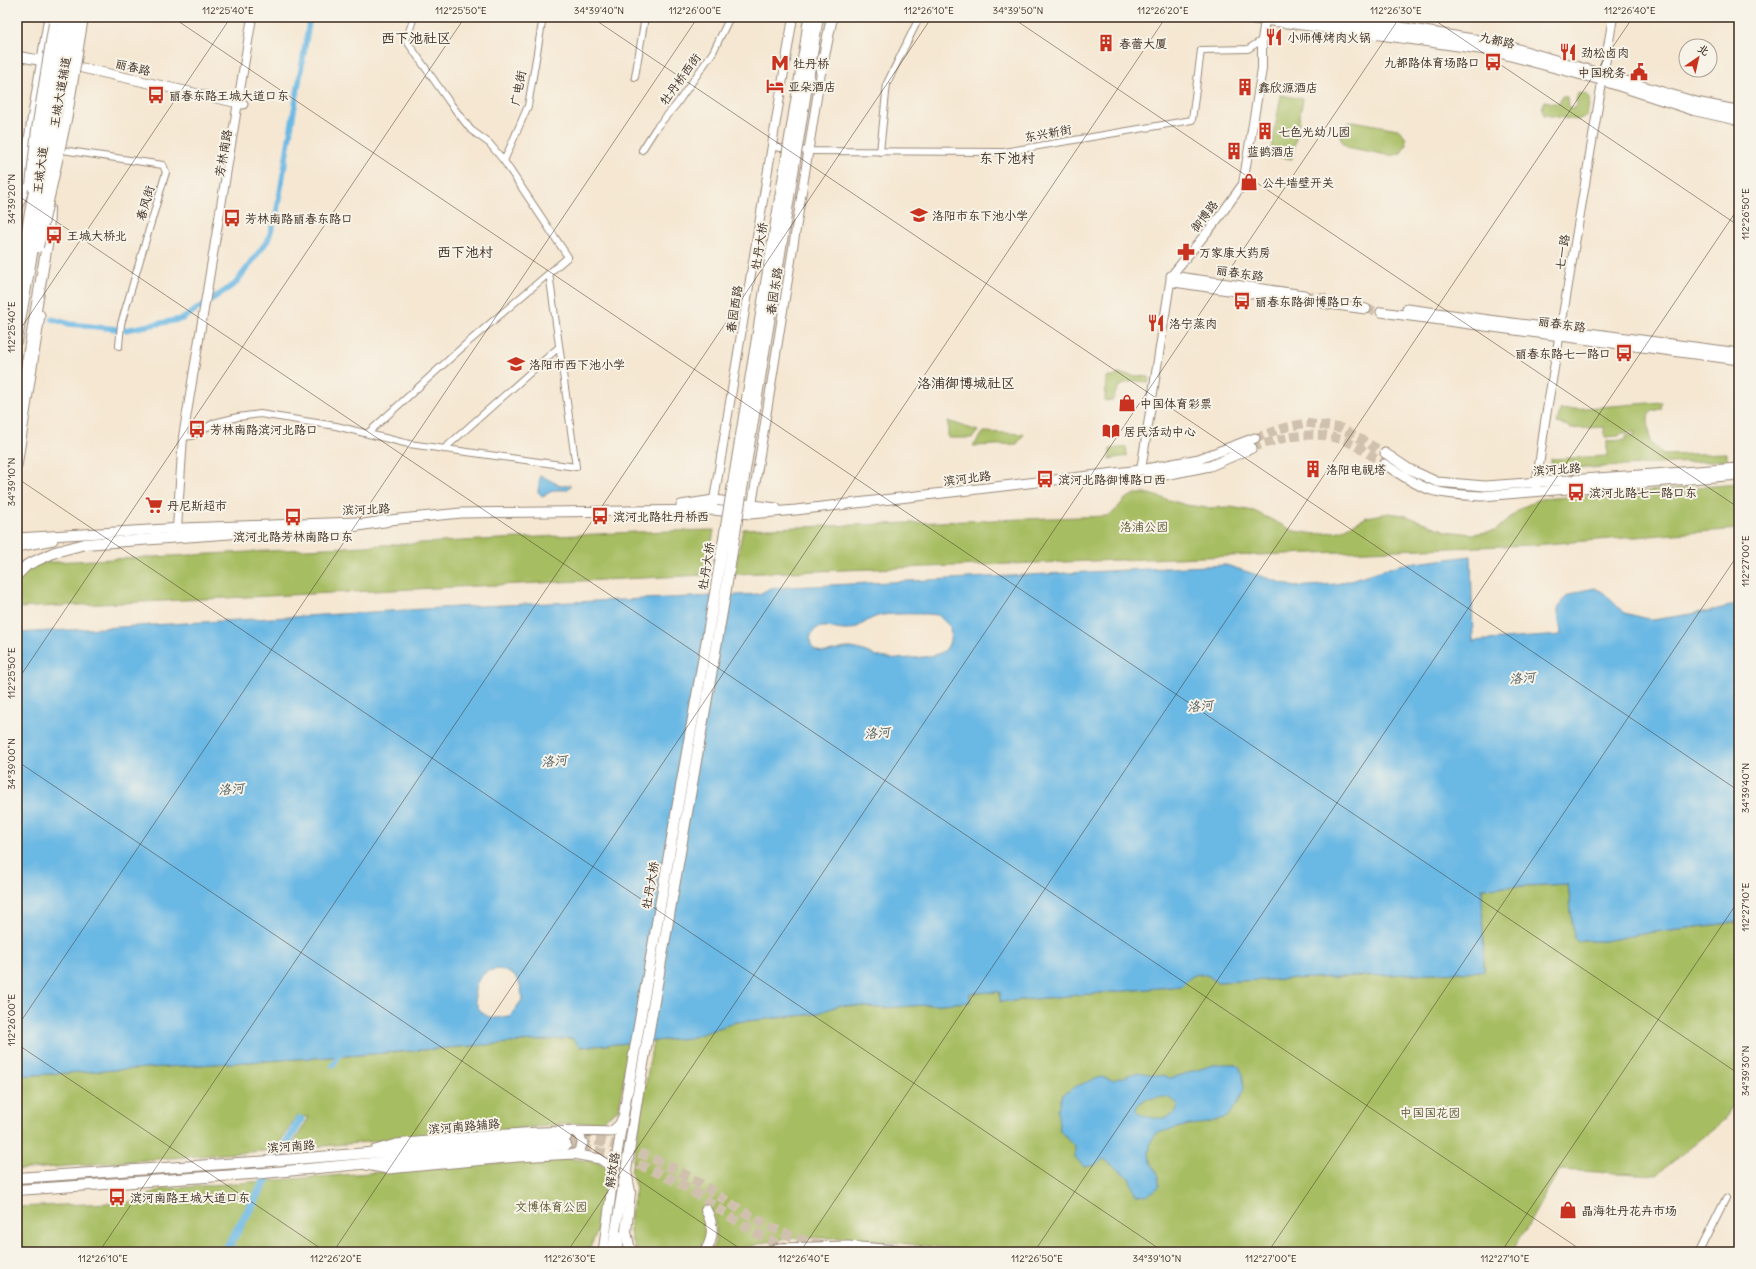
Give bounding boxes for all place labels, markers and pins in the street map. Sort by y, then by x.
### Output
restaurant icon: 小师傅烤肉火锅 [1264,27,1284,47]
place label: 小师傅烤肉火锅 [1287,30,1371,45]
building icon: 春蕾大厦 [1096,33,1116,53]
place label: 春蕾大厦 [1119,36,1167,51]
restaurant icon: 劲松卤肉 [1558,42,1578,62]
place label: 劲松卤肉 [1581,45,1629,60]
bus stop icon: 九都路体育场路口 [1483,52,1503,72]
metro station icon: 牡丹桥 [770,53,790,73]
place label: 九都路体育场路口 [1384,55,1480,70]
place label: 牡丹桥 [793,56,830,71]
public building icon: 中国税务 [1629,62,1649,82]
place label: 中国税务 [1578,65,1626,80]
hotel icon: 亚朵酒店 [765,76,785,96]
building icon: 鑫欣源酒店 [1235,77,1255,97]
place label: 亚朵酒店 [788,79,836,94]
place label: 鑫欣源酒店 [1258,80,1318,95]
bus stop icon: 丽春东路王城大道口东 [146,85,166,105]
place label: 丽春东路王城大道口东 [169,88,289,103]
building icon: 七色光幼儿园 [1255,121,1275,141]
place label: 七色光幼儿园 [1278,124,1350,139]
building icon: 蓝鹊酒店 [1224,141,1244,161]
place label: 蓝鹊酒店 [1247,144,1295,159]
shop icon: 公牛墙壁开关 [1239,172,1259,192]
place label: 公牛墙壁开关 [1262,175,1334,190]
school or university icon: 洛阳市东下池小学 [909,205,929,225]
bus stop icon: 芳林南路丽春东路口 [222,208,242,228]
place label: 洛阳市东下池小学 [932,208,1028,223]
place label: 芳林南路丽春东路口 [245,211,353,226]
bus stop icon: 王城大桥北 [44,225,64,245]
place label: 王城大桥北 [67,228,127,243]
pharmacy icon: 万家康大药房 [1176,242,1196,262]
place label: 万家康大药房 [1199,245,1271,260]
bus stop icon: 丽春东路御博路口东 [1232,291,1252,311]
place label: 丽春东路御博路口东 [1255,294,1363,309]
restaurant icon: 洛宁蒸肉 [1146,313,1166,333]
place label: 洛宁蒸肉 [1169,316,1217,331]
bus stop icon: 丽春东路七一路口 [1614,343,1634,363]
place label: 丽春东路七一路口 [1515,346,1611,361]
school or university icon: 洛阳市西下池小学 [506,354,526,374]
place label: 洛阳市西下池小学 [529,357,625,372]
shop icon: 中国体育彩票 [1117,393,1137,413]
place label: 中国体育彩票 [1140,396,1212,411]
bus stop icon: 芳林南路滨河北路口 [187,419,207,439]
library icon: 居民活动中心 [1101,421,1121,441]
place label: 芳林南路滨河北路口 [210,422,318,437]
place label: 居民活动中心 [1124,424,1196,439]
building icon: 洛阳电视塔 [1303,459,1323,479]
place label: 洛阳电视塔 [1326,462,1386,477]
bus stop icon: 滨河北路御博路口西 [1035,469,1055,489]
place label: 滨河北路御博路口西 [1058,472,1166,487]
bus stop icon: 滨河北路七一路口东 [1566,482,1586,502]
place label: 滨河北路七一路口东 [1589,485,1697,500]
supermarket icon: 丹尼斯超市 [144,495,164,515]
place label: 丹尼斯超市 [167,498,227,513]
bus stop icon: 滨河北路牡丹桥西 [590,506,610,526]
bus stop icon: 滨河北路芳林南路口东 [283,507,303,527]
place label: 滨河北路牡丹桥西 [613,509,709,524]
place label: 滨河北路芳林南路口东 [233,529,353,544]
bus stop icon: 滨河南路王城大道口东 [107,1187,127,1207]
place label: 滨河南路王城大道口东 [130,1190,250,1205]
shop icon: 晶海牡丹花卉市场 [1558,1200,1578,1220]
place label: 晶海牡丹花卉市场 [1581,1203,1677,1218]

